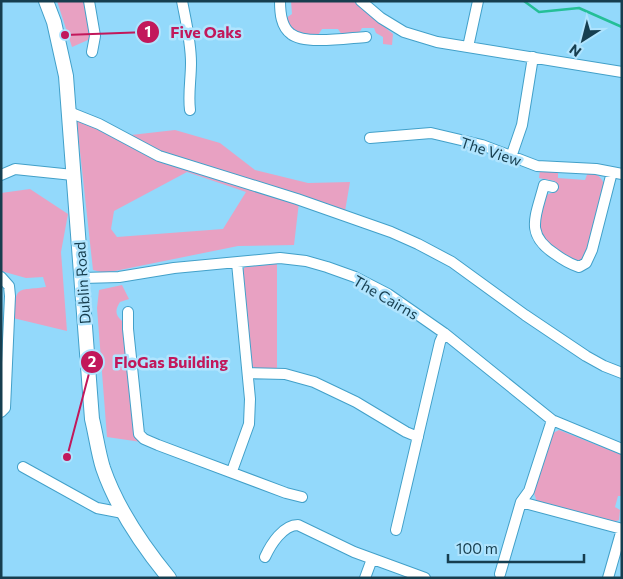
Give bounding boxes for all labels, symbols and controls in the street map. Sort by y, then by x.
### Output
north arrow [558,15,608,65]
callout: Five Oaks [135,17,252,48]
text: 1 [145,22,151,40]
text: Five Oaks [170,22,242,41]
text: N [566,41,584,61]
street label: The View [458,133,524,169]
street label: Dublin Road [70,241,94,325]
street label: The Cairns [350,271,422,323]
callout: FloGas Building [79,347,238,378]
text: 2 [88,352,96,370]
text: FloGas Building [114,352,228,371]
scale bar [448,532,584,564]
text: 100 m [456,539,498,557]

